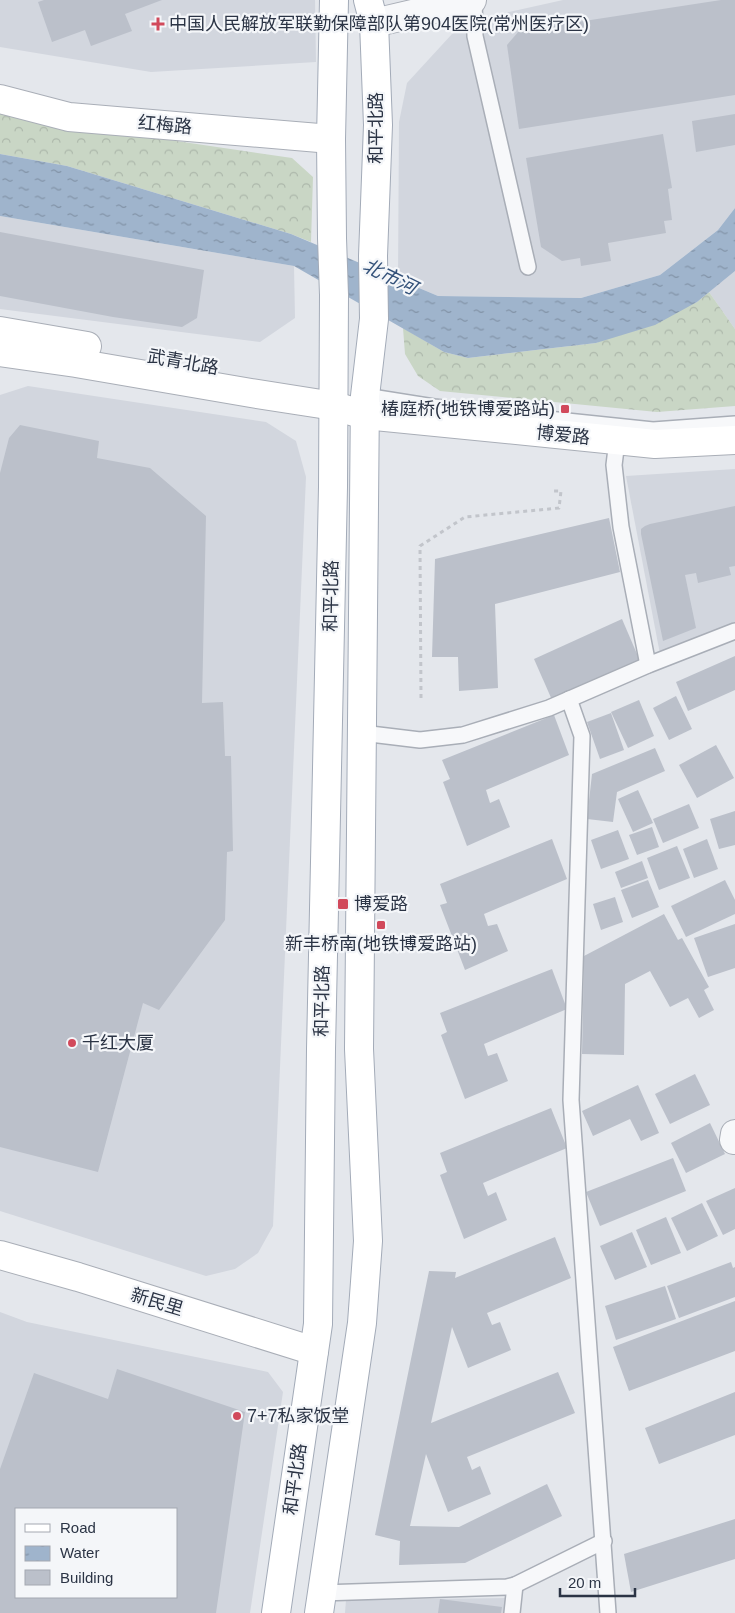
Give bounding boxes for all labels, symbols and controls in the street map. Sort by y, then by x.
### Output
place label: 中国人民解放军联勤保障部队第904医院(常州医疗区) [169,14,589,34]
marker: 中国人民解放军联勤保障部队第904医院(常州医疗区) [151,17,165,31]
street label: 和平北路 [366,92,386,164]
street label: 红梅路 [137,113,193,137]
water label: 北市河 [360,255,424,300]
street label: 武青北路 [146,346,220,378]
place label: 椿庭桥(地铁博爱路站) [381,399,555,419]
marker: 椿庭桥(地铁博爱路站) [559,403,571,415]
street label: 博爱路 [535,422,591,448]
street label: 和平北路 [320,560,342,632]
place label: 博爱路 [354,894,408,914]
marker: 博爱路 [336,897,350,911]
marker: 新丰桥南(地铁博爱路站) [375,919,387,931]
place label: 新丰桥南(地铁博爱路站) [285,934,477,954]
street label: 和平北路 [311,965,333,1037]
place label: 千红大厦 [82,1033,154,1053]
marker: 千红大厦 [66,1037,78,1049]
street label: 新民里 [128,1285,186,1319]
place label: 7+7私家饭堂 [247,1406,350,1426]
marker: 7+7私家饭堂 [231,1410,243,1422]
street label: 和平北路 [280,1442,310,1516]
legend [15,1508,178,1598]
text: Road [60,1519,96,1536]
text: Water [60,1544,99,1561]
scale bar [560,1566,635,1598]
text: Building [60,1569,113,1586]
text: 20 m [568,1574,601,1591]

